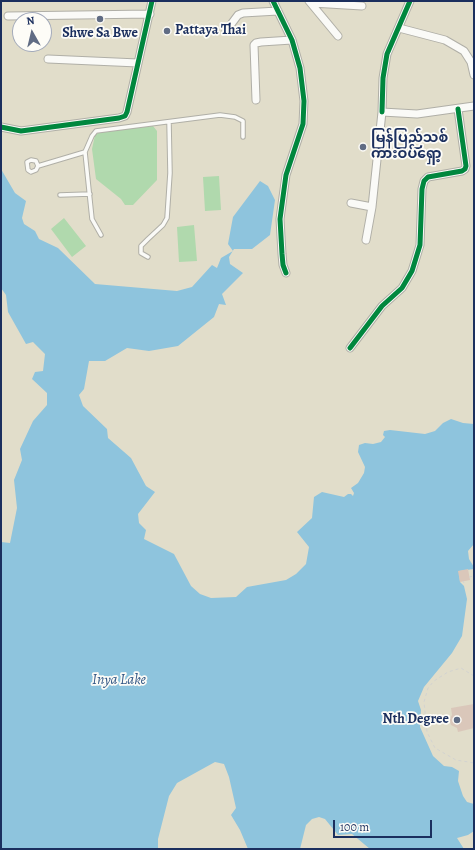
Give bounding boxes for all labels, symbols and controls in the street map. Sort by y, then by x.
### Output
north arrow [12,12,52,52]
text: N [25,13,35,29]
marker: Shwe Sa Bwe [95,14,105,24]
place label: Pattaya Thai [175,23,246,39]
place label: Shwe Sa Bwe [62,26,138,42]
marker: Pattaya Thai [162,26,172,36]
place label: မြန်ပြည်သစ် ကားဝပ်ရှော့ [371,131,448,164]
marker: မြန်ပြည်သစ် ကားဝပ်ရှော့ [358,142,368,152]
water label: Inya Lake [92,671,146,689]
place label: Nth Degree [382,712,449,728]
marker: Nth Degree [452,715,462,725]
scale bar [335,812,434,838]
text: 100 m [340,819,369,835]

